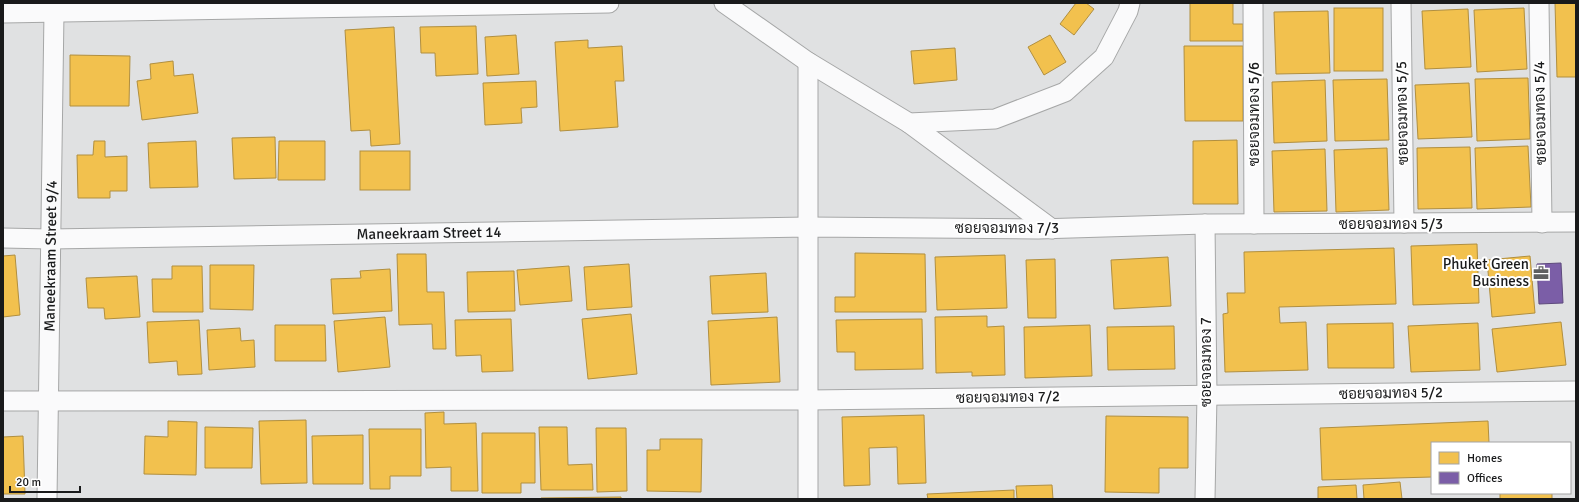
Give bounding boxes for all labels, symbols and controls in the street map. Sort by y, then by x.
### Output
street label: ซอยจอมทอง 5/5 [1392,61,1412,165]
street label: ซอยจอมทอง 5/4 [1530,61,1550,165]
street label: ซอยจอมทอง 5/6 [1245,62,1263,166]
street label: Maneekraam Street 9/4 [40,180,61,332]
street label: ซอยจอมทอง 5/3 [1339,215,1443,233]
street label: ซอยจอมทอง 7/3 [955,219,1059,237]
street label: Maneekraam Street 14 [356,223,502,243]
place label: Phuket Green Business [1443,255,1529,290]
office icon: Phuket Green Business [1532,264,1550,282]
street label: ซอยจอมทอง 7 [1197,317,1215,407]
street label: ซอยจอมทอง 5/2 [1339,383,1443,403]
street label: ซอยจอมทอง 7/2 [956,387,1060,407]
legend [1431,442,1571,494]
text: Homes [1467,451,1502,466]
scale bar [10,468,80,494]
text: Offices [1467,471,1502,486]
text: 20 m [16,475,41,490]

